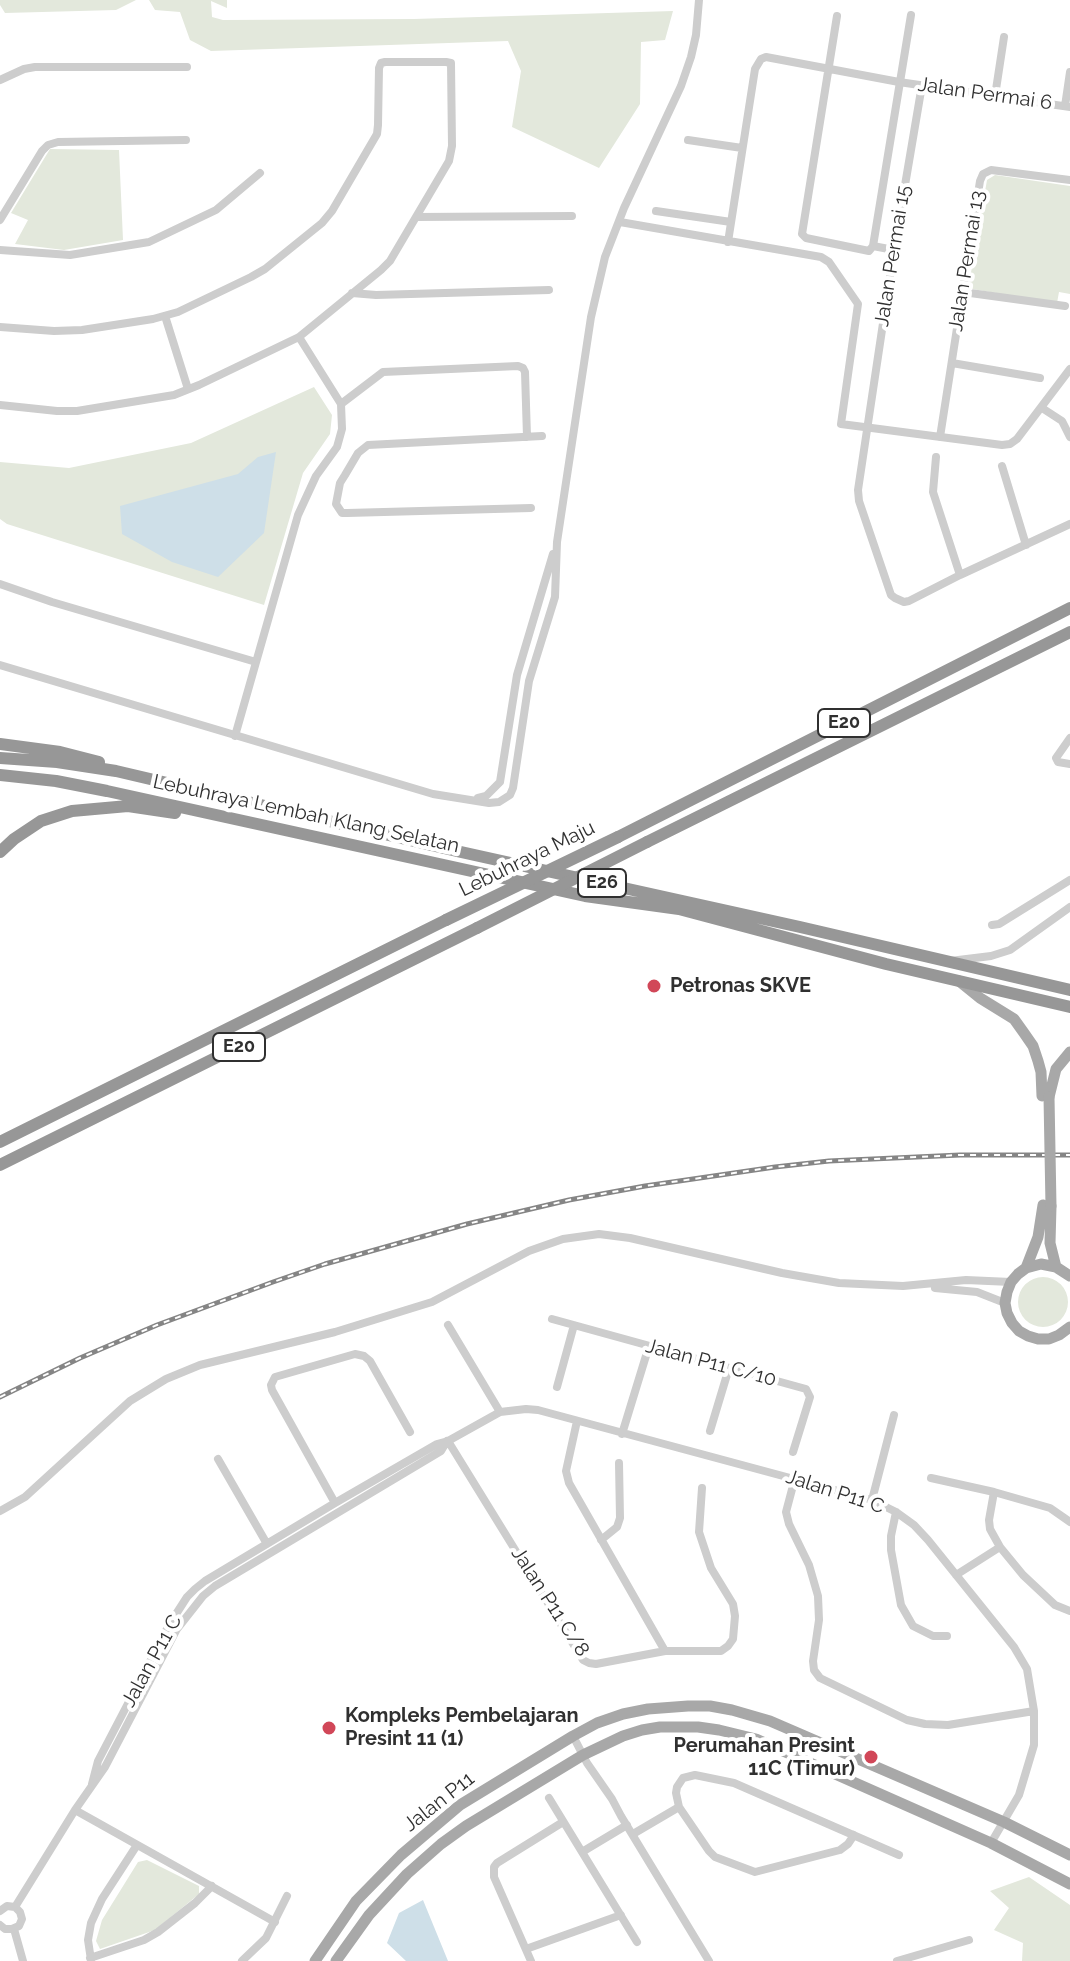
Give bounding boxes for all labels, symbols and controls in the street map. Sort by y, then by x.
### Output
street label: Jalan Permai 6 [916,73,1054,115]
street label: Jalan Permai 15 [870,184,916,328]
street label: Jalan Permai 13 [944,189,990,333]
road number: E20 [818,709,870,737]
street label: Lebuhraya Lembah Klang Selatan [151,770,461,858]
street label: Lebuhraya Maju [455,816,599,902]
road number: E26 [578,869,626,897]
place label: Petronas SKVE [670,974,811,998]
marker: Petronas SKVE [645,977,663,995]
road number: E20 [213,1033,265,1061]
street label: Jalan P11 C/10 [643,1334,779,1392]
street label: Jalan P11 C [783,1465,887,1519]
street label: Jalan P11 C/8 [506,1543,594,1661]
street label: Jalan P11 C [117,1611,187,1711]
place label: Kompleks Pembelajaran Presint 11 (1) [345,1704,578,1751]
marker: Kompleks Pembelajaran Presint 11 (1) [320,1719,338,1737]
place label: Perumahan Presint 11C (Timur) [673,1734,855,1781]
marker: Perumahan Presint 11C (Timur) [862,1748,880,1766]
street label: Jalan P11 [399,1767,479,1837]

